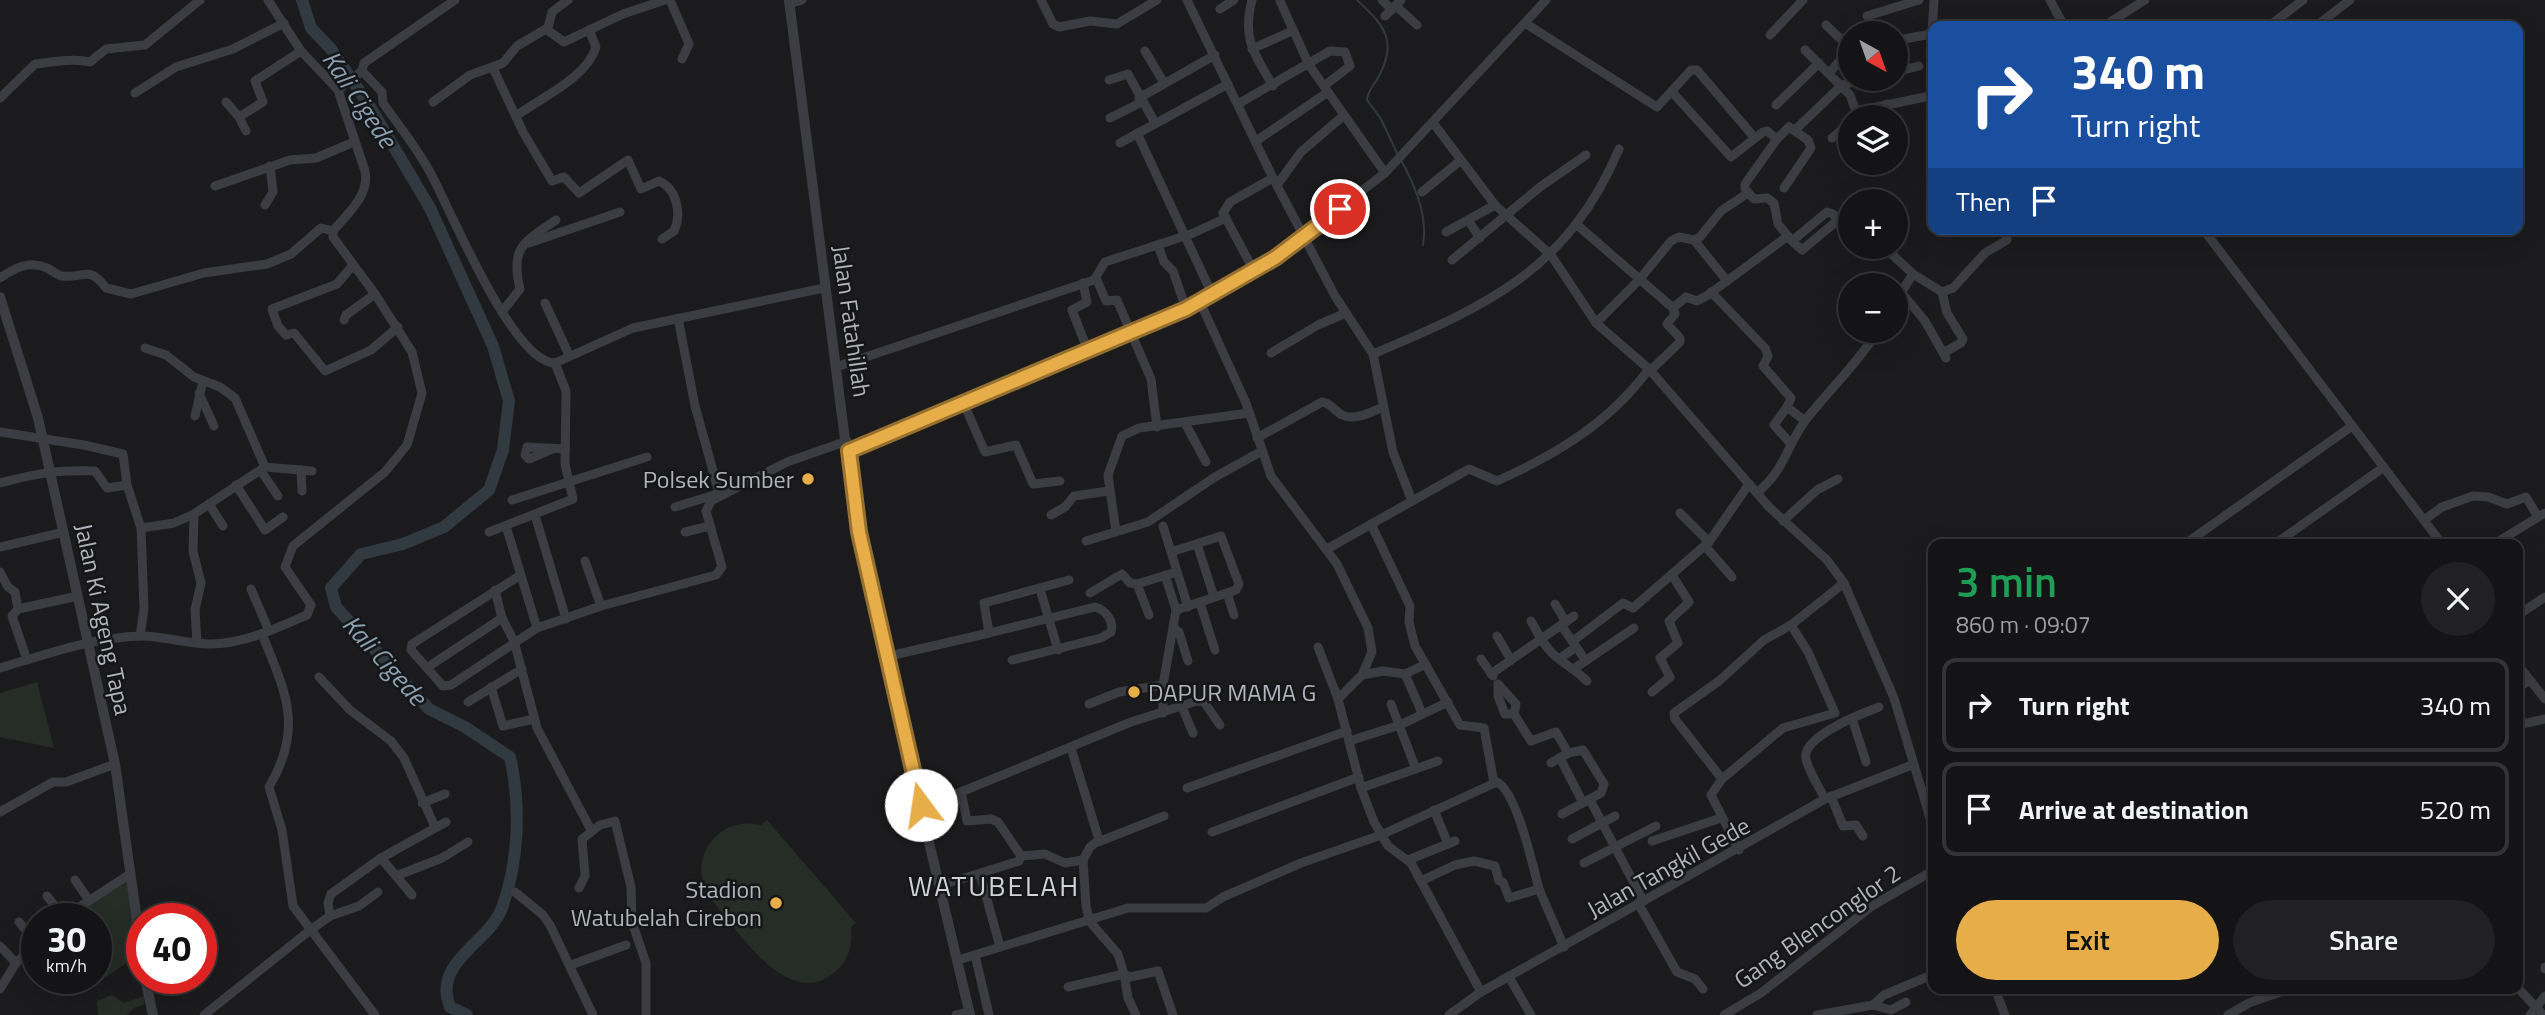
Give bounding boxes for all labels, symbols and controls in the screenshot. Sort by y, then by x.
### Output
north arrow [1838,21,1908,91]
map controls [1838,21,1908,343]
text: 340 m [2071,33,2205,108]
water label: Kali Cigede [313,42,408,157]
icon: right [1956,49,2047,140]
text: Turn right [2071,101,2200,149]
button: layers [1838,105,1908,175]
pin [1310,179,1370,239]
text: Then [1956,182,2011,221]
icon: arrive [2025,182,2063,220]
button: + [1838,189,1908,259]
icon: arrive [1321,190,1359,228]
street label: Jalan Fatahillah [824,243,880,399]
button: − [1838,273,1908,343]
place label: Polsek Sumber [643,461,794,497]
marker: Polsek Sumber [800,471,816,487]
street label: Jalan Ki Ageng Tapa [66,520,142,718]
text: 3 min [1956,549,2057,613]
button: close [2421,562,2495,636]
water label: Kali Cigede [334,606,438,716]
text: 860 m · 09:07 [1956,607,2091,642]
place label: DAPUR MAMA G [1148,674,1316,710]
marker: DAPUR MAMA G [1126,684,1142,700]
icon: right [1960,686,1998,724]
text: Turn right [2019,686,2130,725]
text: 340 m [2420,686,2491,725]
position arrow [884,768,958,842]
icon: arrive [1960,790,1998,828]
text: Arrive at destination [2019,790,2249,829]
text: 520 m [2420,790,2491,829]
street label: Jalan Tangkil Gede [1580,807,1756,927]
street label: Gang Blenconglor 2 [1726,855,1908,997]
district label: WATUBELAH [908,864,1080,907]
place label: Stadion Watubelah Cirebon [571,871,762,935]
marker: Stadion Watubelah Cirebon [768,895,784,911]
button: Exit [1956,900,2219,980]
button: Share [2233,900,2495,980]
speed limit sign: 40 [126,903,217,994]
text: 30 [47,912,86,966]
text: km/h [46,952,87,979]

